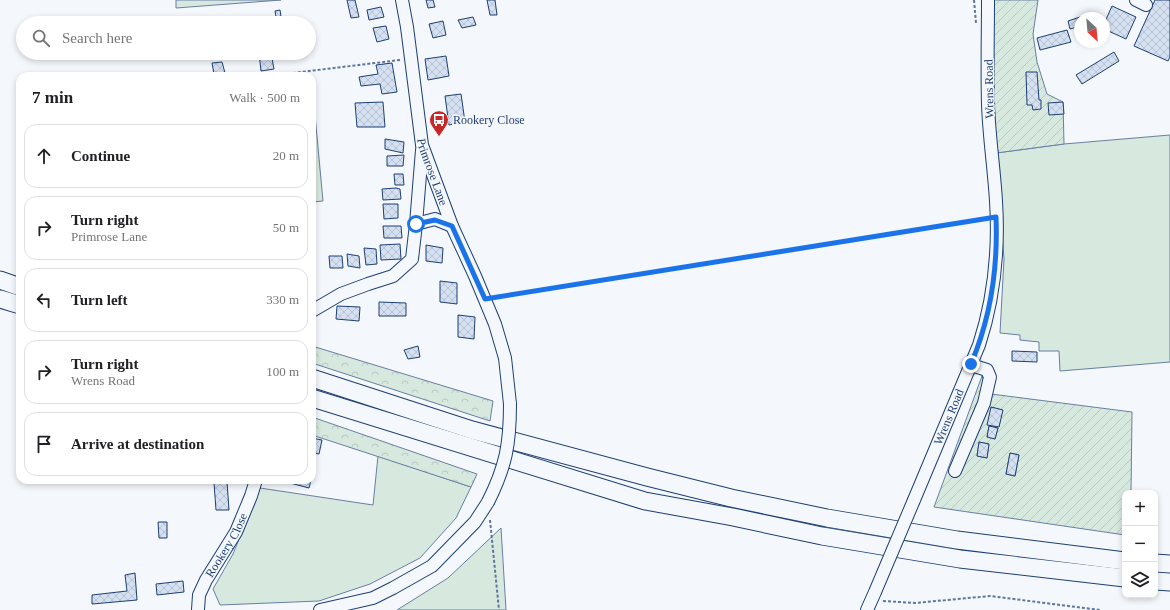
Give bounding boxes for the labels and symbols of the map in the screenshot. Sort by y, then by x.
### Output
north arrow [1074,12,1110,48]
street label: Wrens Road [981,59,997,119]
bus stop icon: Rookery Close [428,109,450,137]
place label: Rookery Close [453,113,525,127]
street label: Primrose Lane [414,138,451,207]
route start [407,215,425,233]
route end [962,355,980,373]
street label: Wrens Road [931,387,967,447]
street label: Rookery Close [202,511,250,580]

